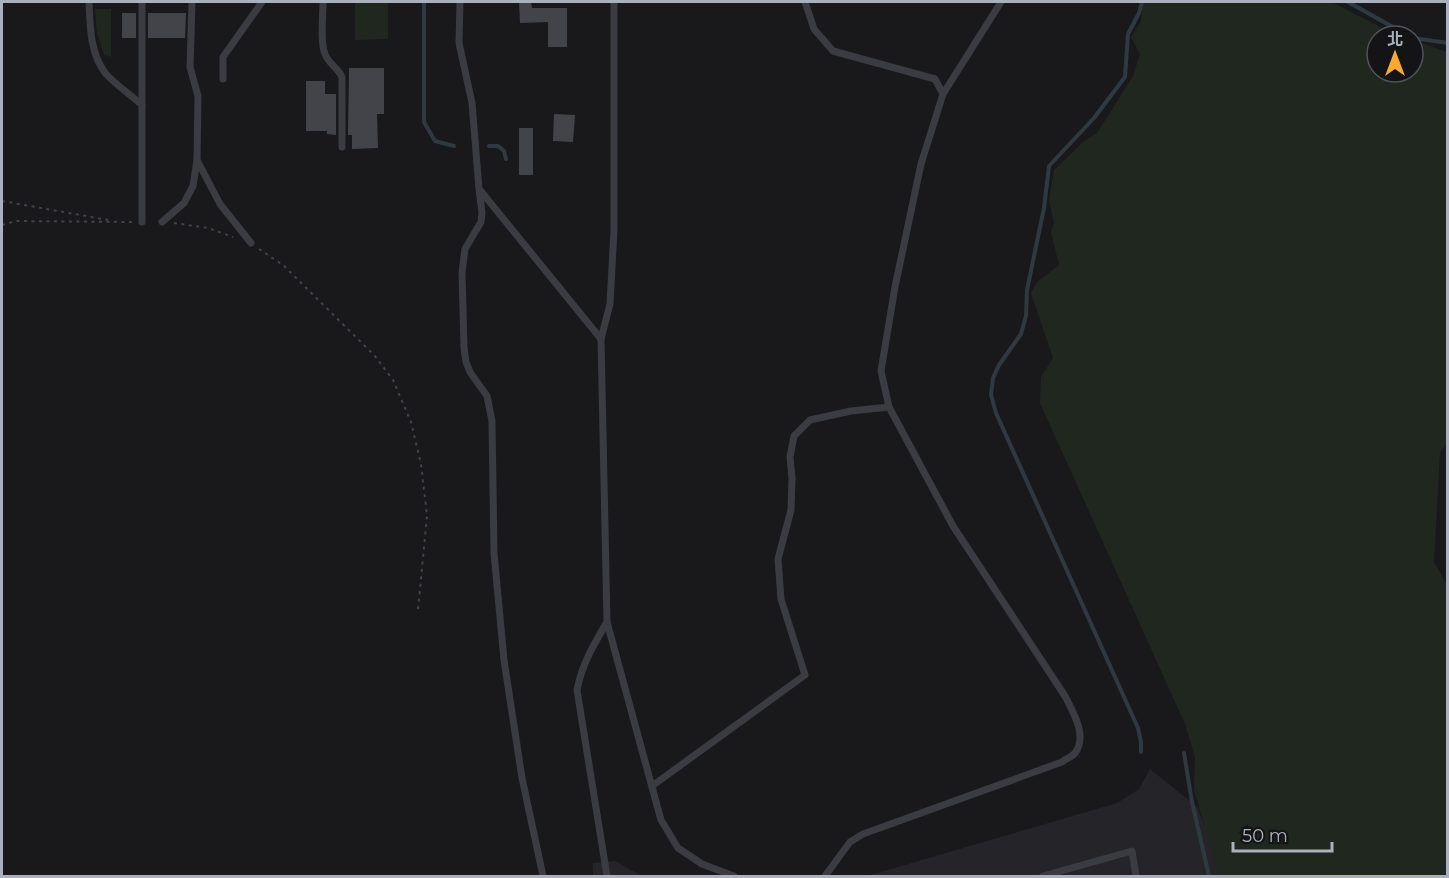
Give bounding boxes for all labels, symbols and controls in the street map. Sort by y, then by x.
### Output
north arrow [1365,24,1425,84]
text: 北 [1387,30,1403,49]
scale bar [1233,815,1332,853]
text: 50 m [1242,825,1288,847]

